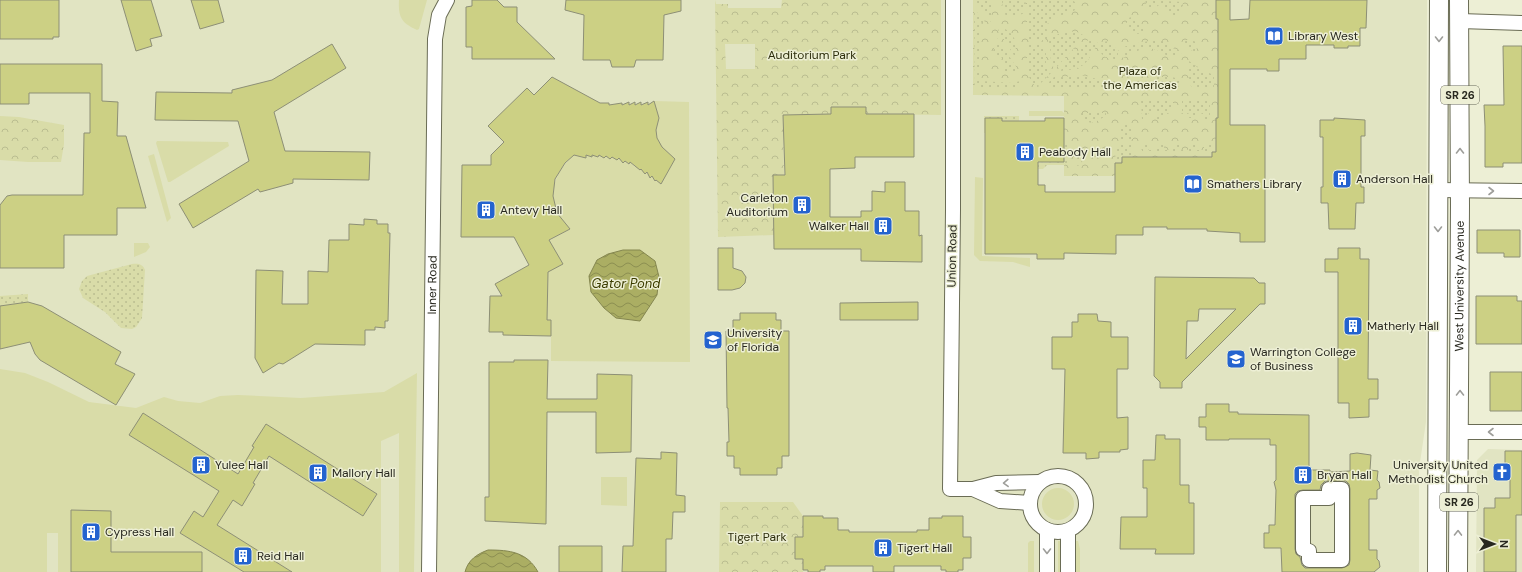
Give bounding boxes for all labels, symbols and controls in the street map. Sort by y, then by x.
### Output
library icon: Library West [1263,25,1285,47]
place label: Library West [1288,28,1359,44]
one-way arrow [1435,36,1443,42]
park label: Auditorium Park [768,47,856,63]
park label: Plaza of the Americas [1103,63,1177,93]
road number: SR 26 [1441,86,1479,104]
building icon: Peabody Hall [1014,141,1036,163]
place label: Peabody Hall [1039,144,1111,160]
one-way arrow [1456,148,1464,154]
building icon: Anderson Hall [1331,168,1353,190]
place label: Anderson Hall [1356,171,1433,187]
library icon: Smathers Library [1182,173,1204,195]
place label: Smathers Library [1207,176,1302,192]
one-way arrow [1488,187,1494,195]
place label: Carleton Auditorium [726,190,788,220]
building icon: Carleton Auditorium [791,194,813,216]
building icon: Antevy Hall [475,199,497,221]
place label: Antevy Hall [500,202,562,218]
building icon: Walker Hall [872,215,894,237]
place label: Walker Hall [809,218,869,234]
street label: West University Avenue [1451,220,1468,351]
street label: Union Road [943,224,961,288]
one-way arrow [1434,226,1442,232]
street label: Inner Road [424,255,441,315]
water label: Gator Pond [592,275,661,292]
building icon: Matherly Hall [1342,315,1364,337]
place label: Matherly Hall [1367,318,1439,334]
place label: University of Florida [727,325,783,355]
school or university icon: University of Florida [702,329,724,351]
place label: Warrington College of Business [1250,344,1356,374]
school or university icon: Warrington College of Business [1225,348,1247,370]
one-way arrow [1455,390,1464,396]
one-way arrow [1488,428,1494,436]
building icon: Yulee Hall [190,454,212,476]
place label: Yulee Hall [215,457,268,473]
place label: University United Methodist Church [1388,457,1488,487]
church icon: University United Methodist Church [1491,461,1513,483]
building icon: Mallory Hall [307,462,329,484]
building icon: Bryan Hall [1292,464,1314,486]
place label: Mallory Hall [332,465,395,481]
place label: Bryan Hall [1317,467,1372,483]
one-way arrow [1003,478,1009,487]
road number: SR 26 [1440,493,1478,511]
building icon: Cypress Hall [80,521,102,543]
place label: Cypress Hall [105,524,174,540]
north arrow [1474,524,1514,564]
park label: Tigert Park [728,529,786,545]
one-way arrow [1454,530,1462,536]
building icon: Tigert Hall [872,537,894,559]
place label: Tigert Hall [897,540,952,556]
text: N [1497,540,1511,548]
building icon: Reid Hall [232,545,254,567]
place label: Reid Hall [257,548,304,564]
one-way arrow [1043,548,1051,554]

